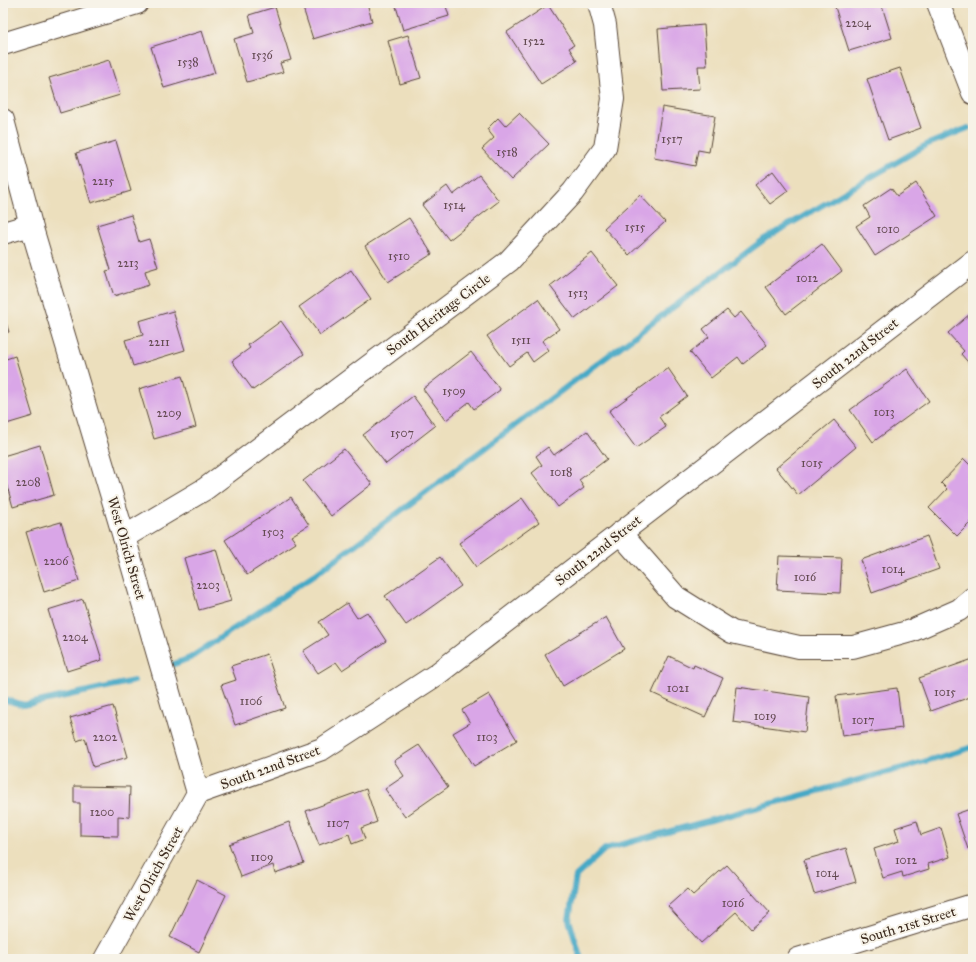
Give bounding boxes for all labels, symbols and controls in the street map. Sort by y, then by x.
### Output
house number: 2204 [845,16,871,30]
house number: 1522 [523,34,545,48]
house number: 1536 [251,48,273,62]
house number: 1538 [177,55,199,69]
house number: 1517 [661,132,683,146]
house number: 1518 [496,145,518,159]
house number: 2215 [92,174,114,188]
house number: 1514 [443,198,465,212]
house number: 1515 [625,220,646,234]
house number: 1010 [876,222,900,236]
house number: 1510 [388,249,410,263]
house number: 2213 [117,256,139,270]
street label: South Heritage Circle [383,270,494,359]
house number: 1012 [796,271,818,285]
house number: 1513 [568,286,588,300]
street label: South 22nd Street [809,314,902,392]
house number: 1511 [511,333,531,347]
house number: 2211 [148,335,170,349]
house number: 1509 [442,384,466,398]
house number: 1013 [873,405,895,419]
house number: 2209 [156,406,182,420]
house number: 1507 [390,426,414,440]
house number: 1015 [801,456,823,470]
house number: 1018 [550,465,572,479]
house number: 2208 [15,475,41,489]
street label: West Olrich Street [104,495,149,602]
street label: South 22nd Street [552,511,645,589]
house number: 1503 [262,525,284,539]
house number: 2206 [44,554,69,568]
house number: 1014 [882,562,905,576]
house number: 1016 [794,570,817,584]
house number: 2203 [196,578,220,592]
house number: 2204 [62,630,88,644]
house number: 1021 [667,681,689,695]
house number: 1015 [934,685,956,699]
house number: 1106 [240,694,263,708]
house number: 1019 [754,709,776,723]
house number: 1017 [852,713,874,727]
house number: 2202 [93,730,117,744]
house number: 1103 [476,730,498,744]
street label: South 22nd Street [218,742,322,793]
house number: 1200 [90,805,114,819]
house number: 1107 [327,816,349,830]
street label: West Olrich Street [120,823,187,925]
house number: 1109 [251,850,273,864]
house number: 1012 [895,853,917,867]
house number: 1014 [816,866,839,880]
house number: 1016 [722,896,745,910]
street label: South 21st Street [858,903,958,948]

